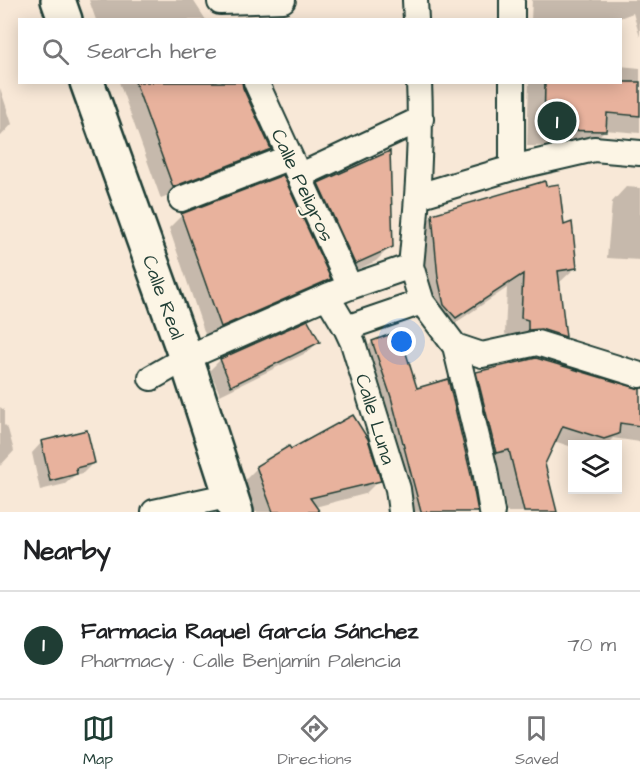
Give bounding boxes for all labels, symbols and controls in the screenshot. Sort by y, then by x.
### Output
search box [18,18,622,84]
icon: search [39,35,72,68]
text: Search here [87,36,217,67]
pin: 1 [538,98,576,144]
street label: Calle Peligros [263,124,341,247]
street label: Calle Real [135,251,191,343]
your location [387,327,416,356]
street label: Calle Luna [348,370,402,468]
map controls [568,440,622,494]
button: layers [568,440,622,494]
text: Nearby [24,533,111,569]
text: Farmacia Raquel García Sánchez [81,616,418,647]
text: 1 [42,631,45,659]
text: 70 m [568,631,616,659]
text: Pharmacy · Calle Benjamín Palencia [81,647,401,675]
tab: Map [82,712,115,770]
tab: Directions [278,712,352,770]
tab: Saved [515,712,558,770]

